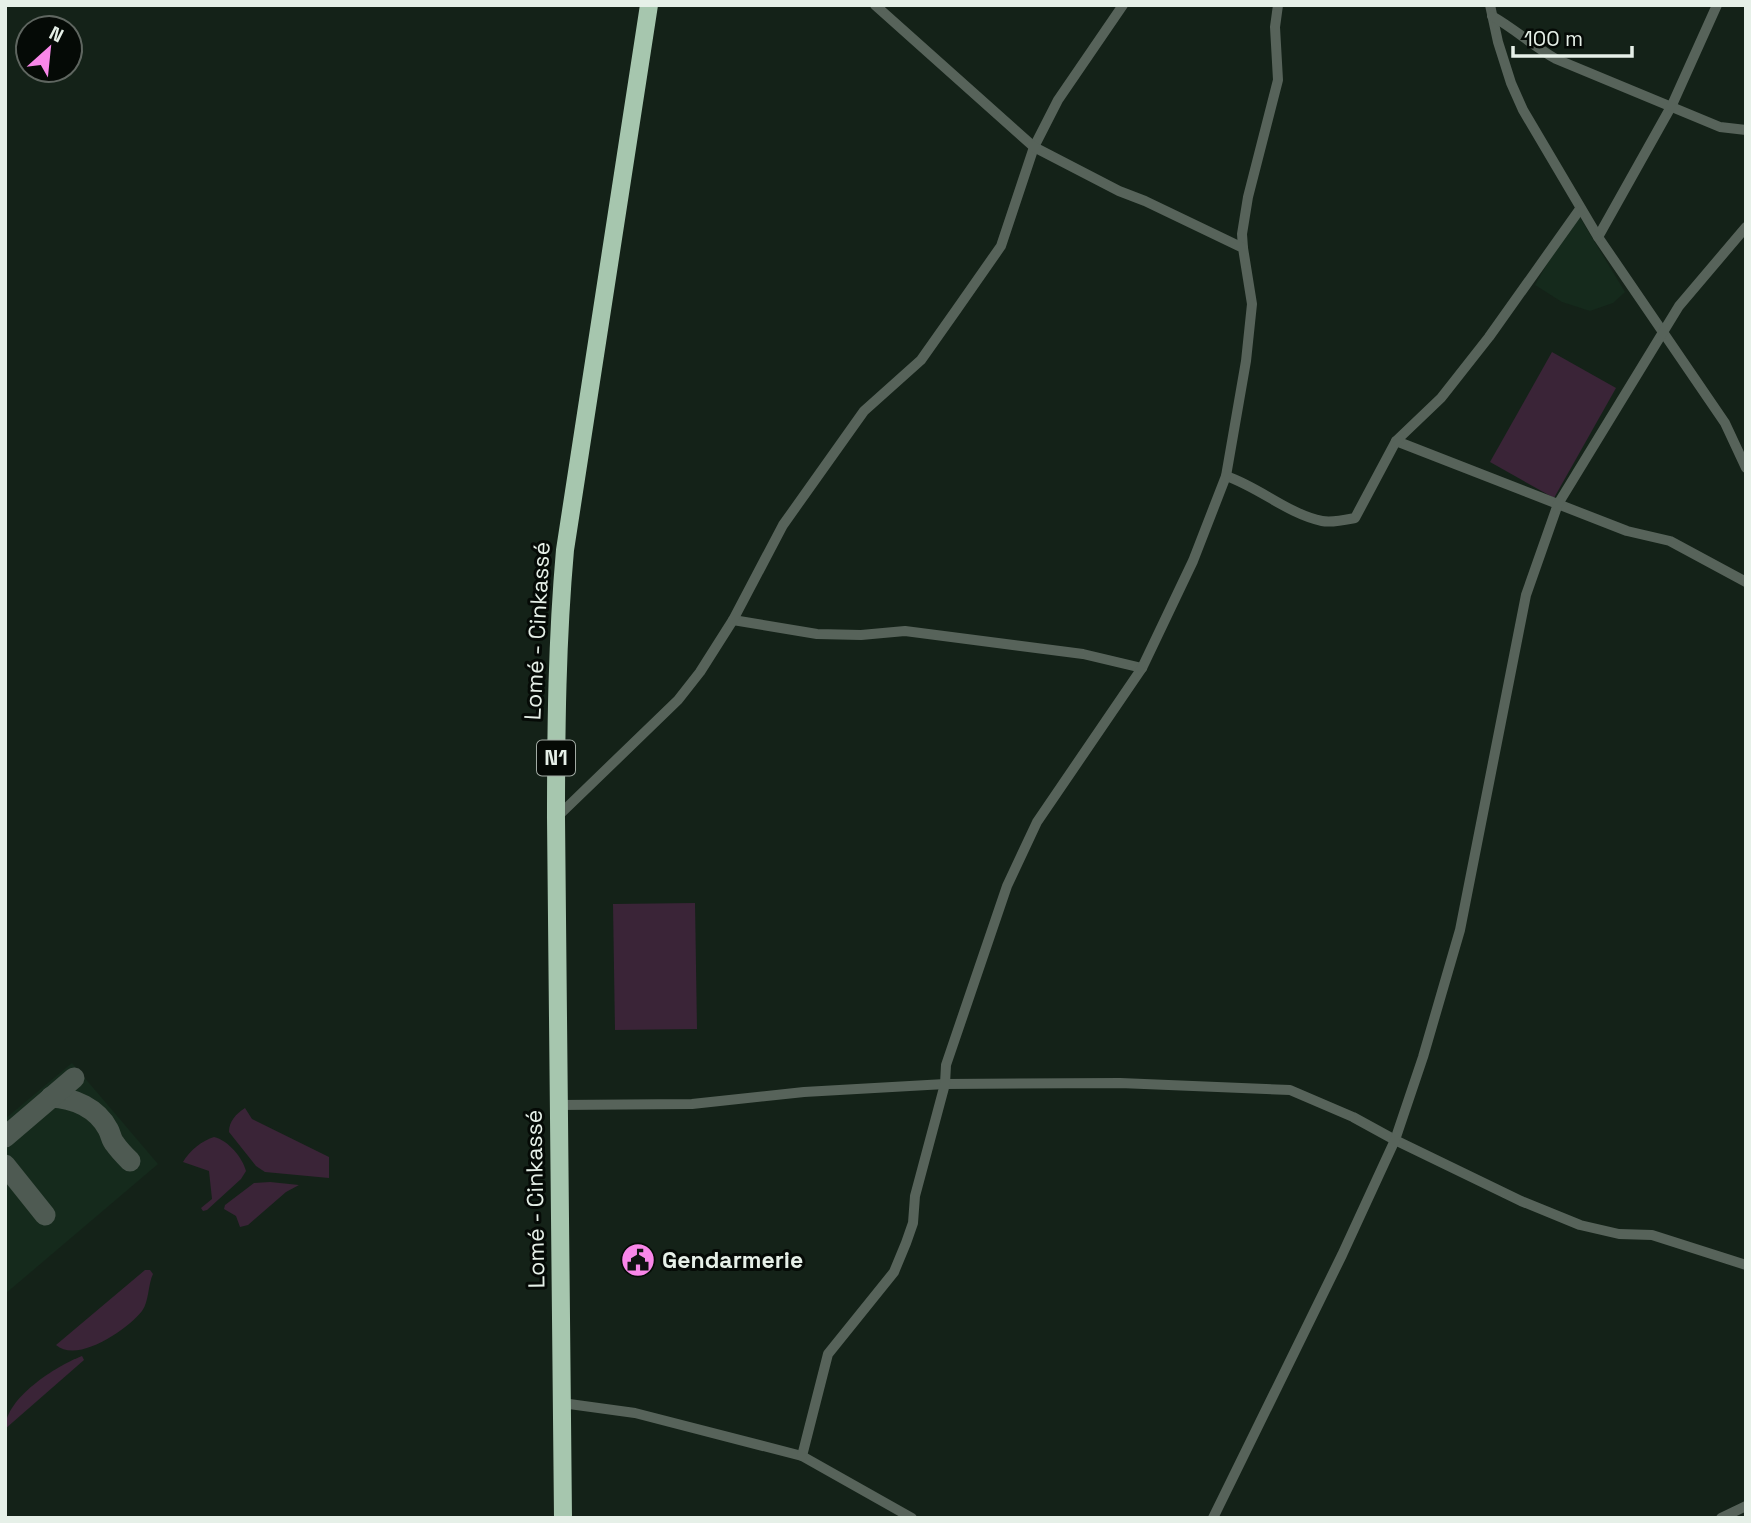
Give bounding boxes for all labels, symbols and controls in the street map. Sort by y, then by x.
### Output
north arrow [14,14,84,84]
scale bar [1513,14,1632,58]
text: N [45,20,68,48]
text: 100 m [1524,25,1583,52]
street label: Lomé - Cinkassé [517,541,557,721]
road number: N1 [537,740,575,776]
street label: Lomé - Cinkassé [518,1109,552,1289]
public building icon: Gendarmerie [619,1241,657,1279]
place label: Gendarmerie [662,1245,803,1275]

